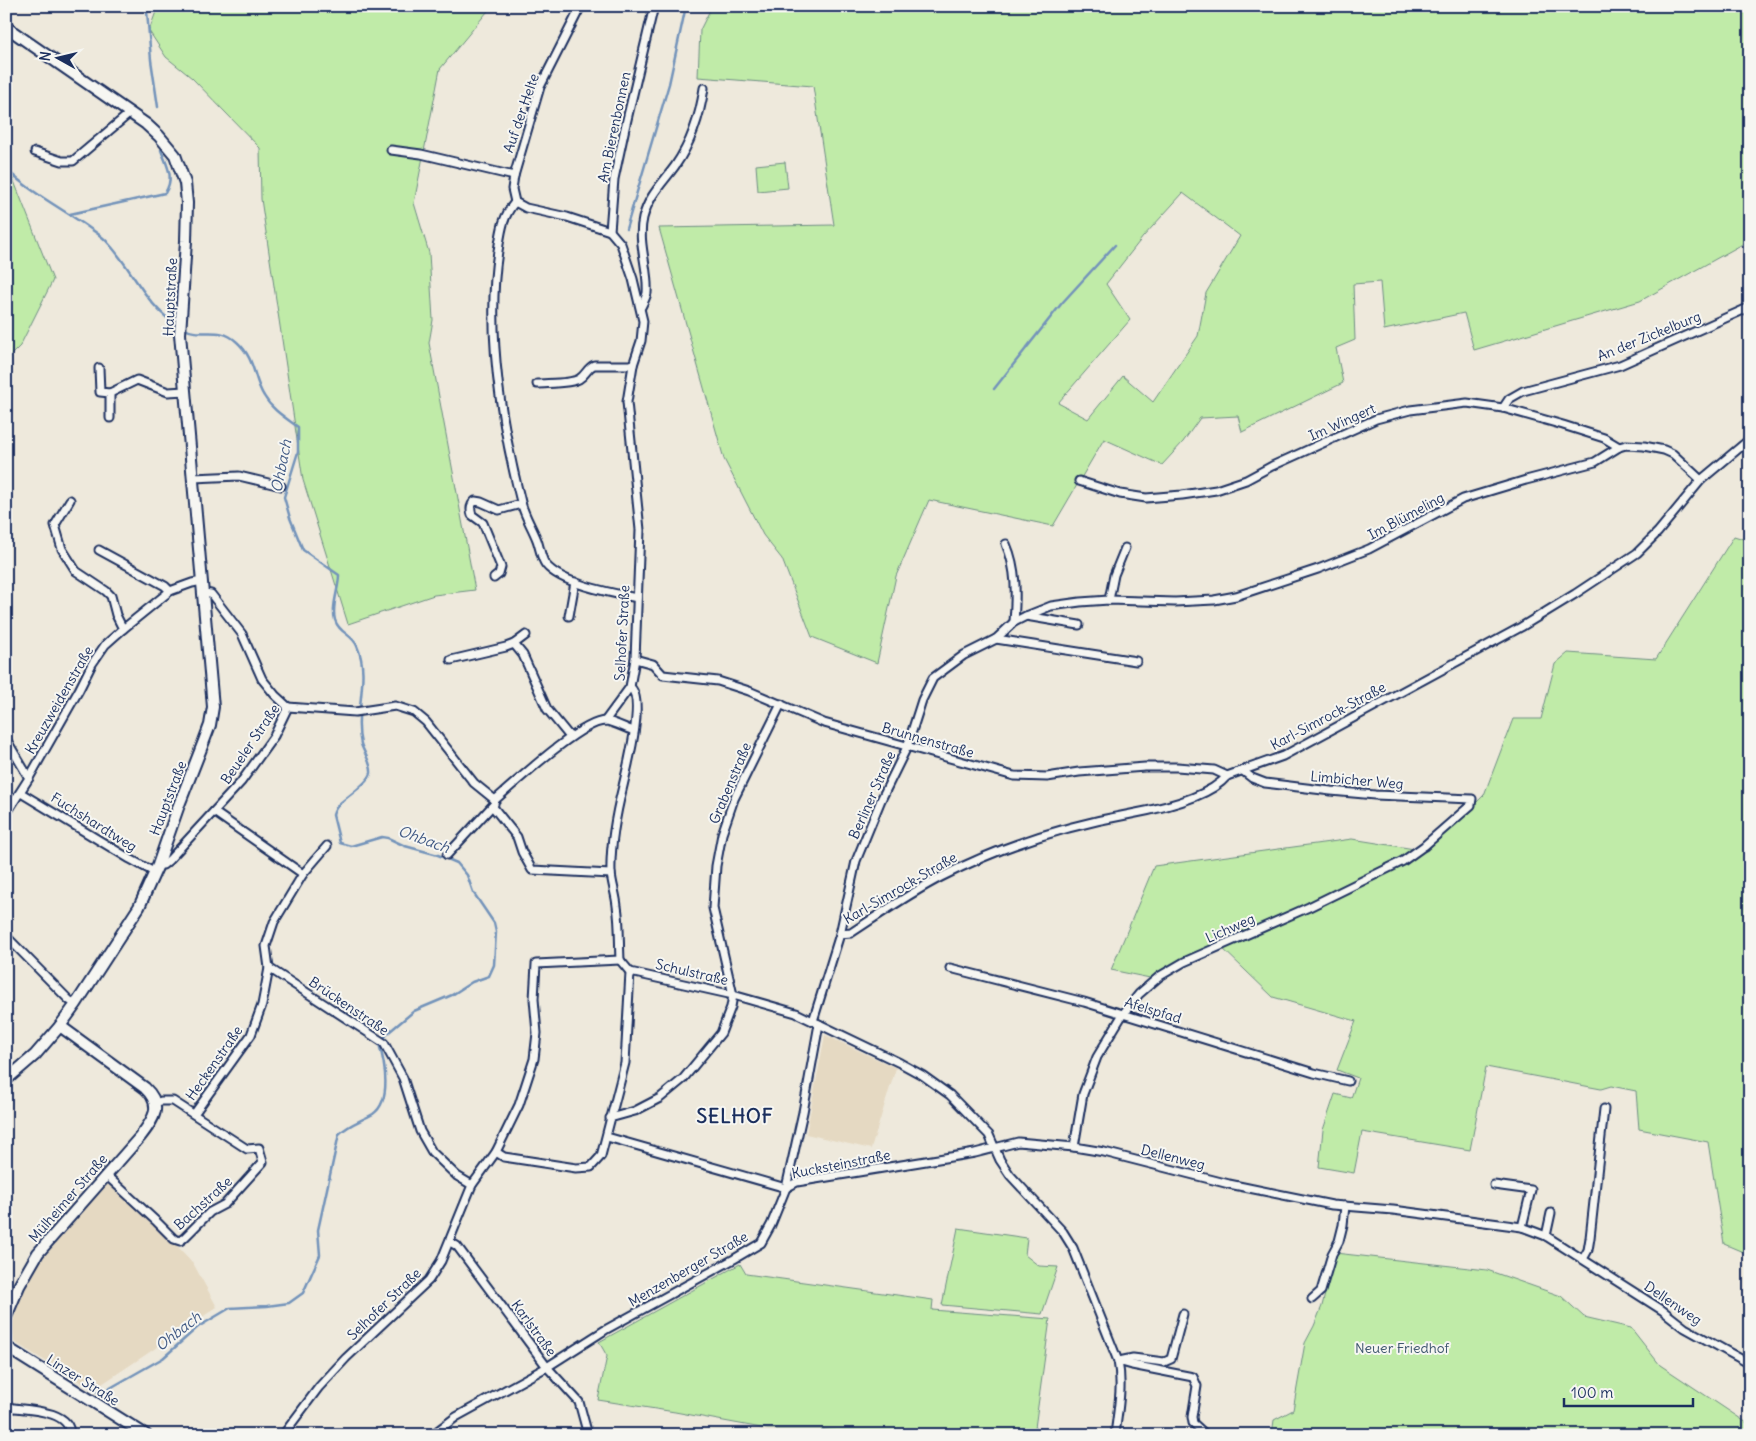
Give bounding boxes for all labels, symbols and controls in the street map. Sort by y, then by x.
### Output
north arrow [32,32,82,82]
text: N [36,50,55,62]
street label: Am Bierenbonnen [593,70,635,184]
street label: Auf der Helte [499,71,543,155]
street label: Hauptstraße [159,257,181,337]
street label: An der Zickelburg [1594,307,1704,365]
street label: Im Wingert [1306,399,1379,445]
water label: Ohbach [267,438,295,494]
street label: Im Blümeling [1365,488,1447,544]
street label: Selhofer Straße [610,585,634,681]
street label: Kreuzweidenstraße [21,643,97,757]
street label: Karl-Simrock-Straße [1267,678,1389,754]
street label: Beueler Straße [217,700,283,788]
street label: Brunnenstraße [880,718,976,762]
street label: Grabenstraße [705,740,755,826]
street label: Berliner Straße [845,748,899,842]
street label: Hauptstraße [146,758,190,838]
street label: Limbicher Weg [1310,767,1404,793]
street label: Fuchshardtweg [48,788,140,856]
water label: Ohbach [396,821,453,857]
street label: Karl-Simrock-Straße [840,848,960,928]
street label: Lichweg [1202,909,1258,947]
street label: Schulstraße [654,955,730,989]
street label: Brückenstraße [306,973,392,1039]
street label: Afelspfad [1122,993,1184,1027]
street label: Heckenstraße [182,1022,246,1104]
district label: SELHOF [696,1104,774,1128]
street label: Dellenweg [1139,1140,1207,1174]
street label: Kucksteinstraße [790,1146,892,1182]
street label: Mülheimer Straße [25,1150,111,1246]
street label: Bachstraße [170,1172,236,1234]
street label: Menzenberger Straße [625,1227,751,1311]
street label: Selhofer Straße [343,1264,425,1344]
street label: Dellenweg [1641,1277,1705,1329]
street label: Karlstraße [508,1296,560,1360]
water label: Ohbach [151,1307,205,1355]
park label: Neuer Friedhof [1355,1339,1450,1357]
street label: Linzer Straße [43,1350,123,1410]
scale bar [1564,1376,1692,1408]
text: 100 m [1571,1383,1613,1402]

